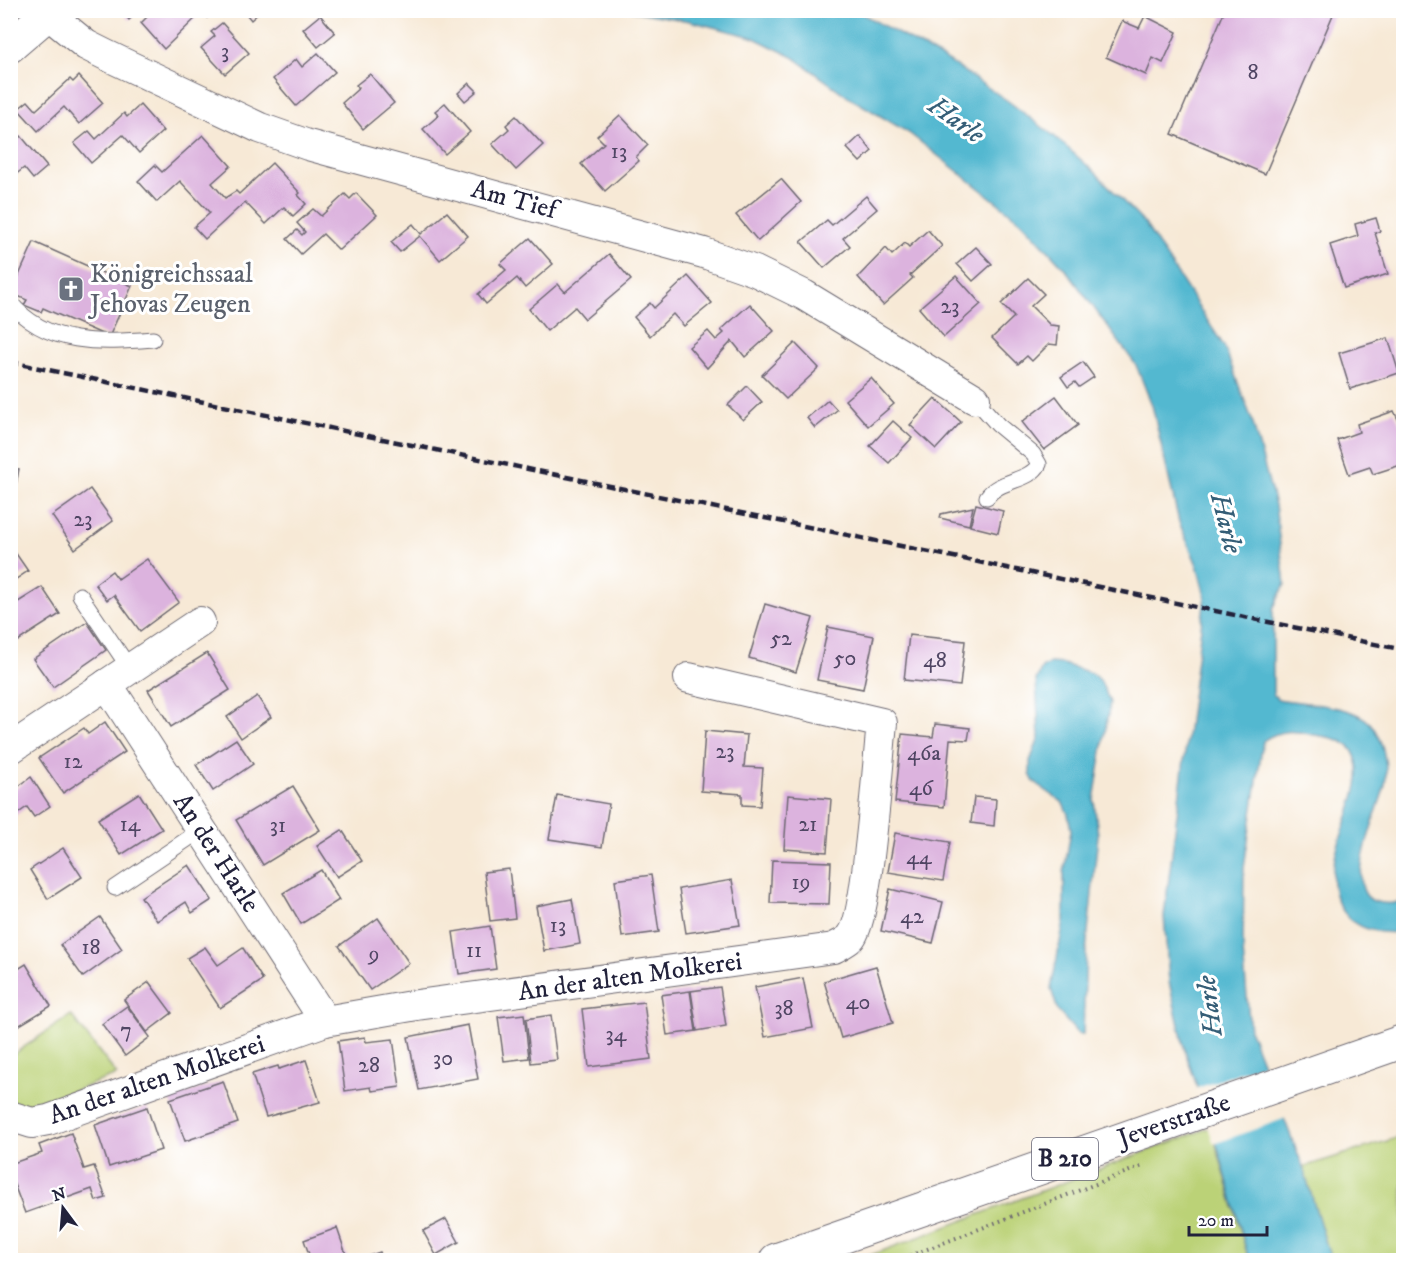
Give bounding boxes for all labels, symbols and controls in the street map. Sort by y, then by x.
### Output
house number: 3 [221,38,229,65]
house number: 8 [1247,59,1259,86]
water label: Harle [920,88,991,152]
house number: 13 [611,138,627,165]
street label: Am Tief [468,173,564,228]
place label: Königreichssaal Jehovas Zeugen [88,258,253,321]
church icon: Königreichssaal Jehovas Zeugen [56,274,86,304]
house number: 23 [940,293,960,320]
water label: Harle [1202,488,1250,557]
house number: 23 [73,506,93,533]
house number: 52 [770,625,792,652]
house number: 50 [834,645,856,672]
house number: 48 [923,647,947,674]
house number: 23 [715,738,735,765]
house number: 46a [907,740,941,767]
house number: 12 [64,748,83,775]
house number: 46 [909,775,935,802]
street label: An der Harle [165,787,267,919]
house number: 14 [120,811,142,838]
house number: 21 [799,811,817,838]
house number: 31 [270,812,286,839]
house number: 44 [906,844,933,871]
house number: 19 [792,869,811,896]
house number: 42 [900,903,924,930]
house number: 13 [550,912,566,939]
house number: 18 [81,934,101,961]
house number: 11 [466,937,482,964]
house number: 9 [368,941,379,968]
street label: An der alten Molkerei [516,945,744,1009]
water label: Harle [1189,973,1231,1039]
house number: 40 [846,989,870,1016]
house number: 38 [774,995,794,1022]
house number: 7 [120,1017,132,1044]
house number: 34 [606,1021,628,1048]
street label: An der alten Molkerei [45,1028,269,1132]
house number: 30 [433,1045,453,1072]
house number: 28 [358,1052,380,1079]
street label: Jeverstraße [1112,1086,1235,1156]
road number: B 210 [1032,1138,1098,1180]
north arrow [33,1178,93,1238]
text: N [50,1183,68,1206]
scale bar [1189,1199,1267,1237]
text: 20 m [1198,1210,1234,1232]

